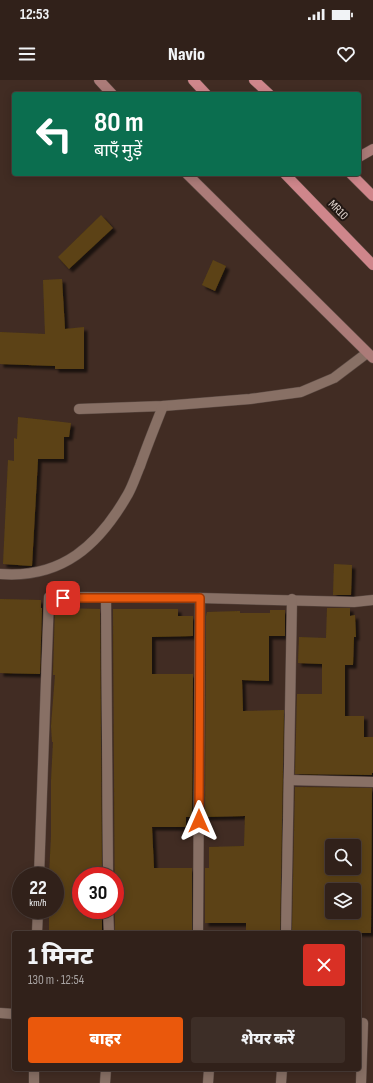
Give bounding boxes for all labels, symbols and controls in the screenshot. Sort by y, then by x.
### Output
text: 12:53 [20,5,49,24]
icon: menu [16,43,38,65]
icon: heart [335,43,357,65]
text: Navio [168,44,205,65]
text: 80 m [94,106,143,139]
icon: left [28,108,80,160]
text: बाएँ मुड़ें [94,140,142,161]
street label: MR10 [325,197,351,223]
pin [46,581,80,615]
icon: arrive [52,587,74,609]
position arrow [178,800,220,842]
map controls [325,839,361,919]
button: search [325,839,361,875]
speed limit sign: 30 [72,867,124,919]
text: 22 [29,876,47,900]
button: layers [325,883,361,919]
text: km/h [29,897,47,909]
text: 1 मिनट [28,942,93,971]
button: close [303,944,345,986]
text: 130 m · 12:54 [28,972,84,988]
button: बाहर [28,1017,183,1063]
button: शेयर करें [191,1017,345,1063]

